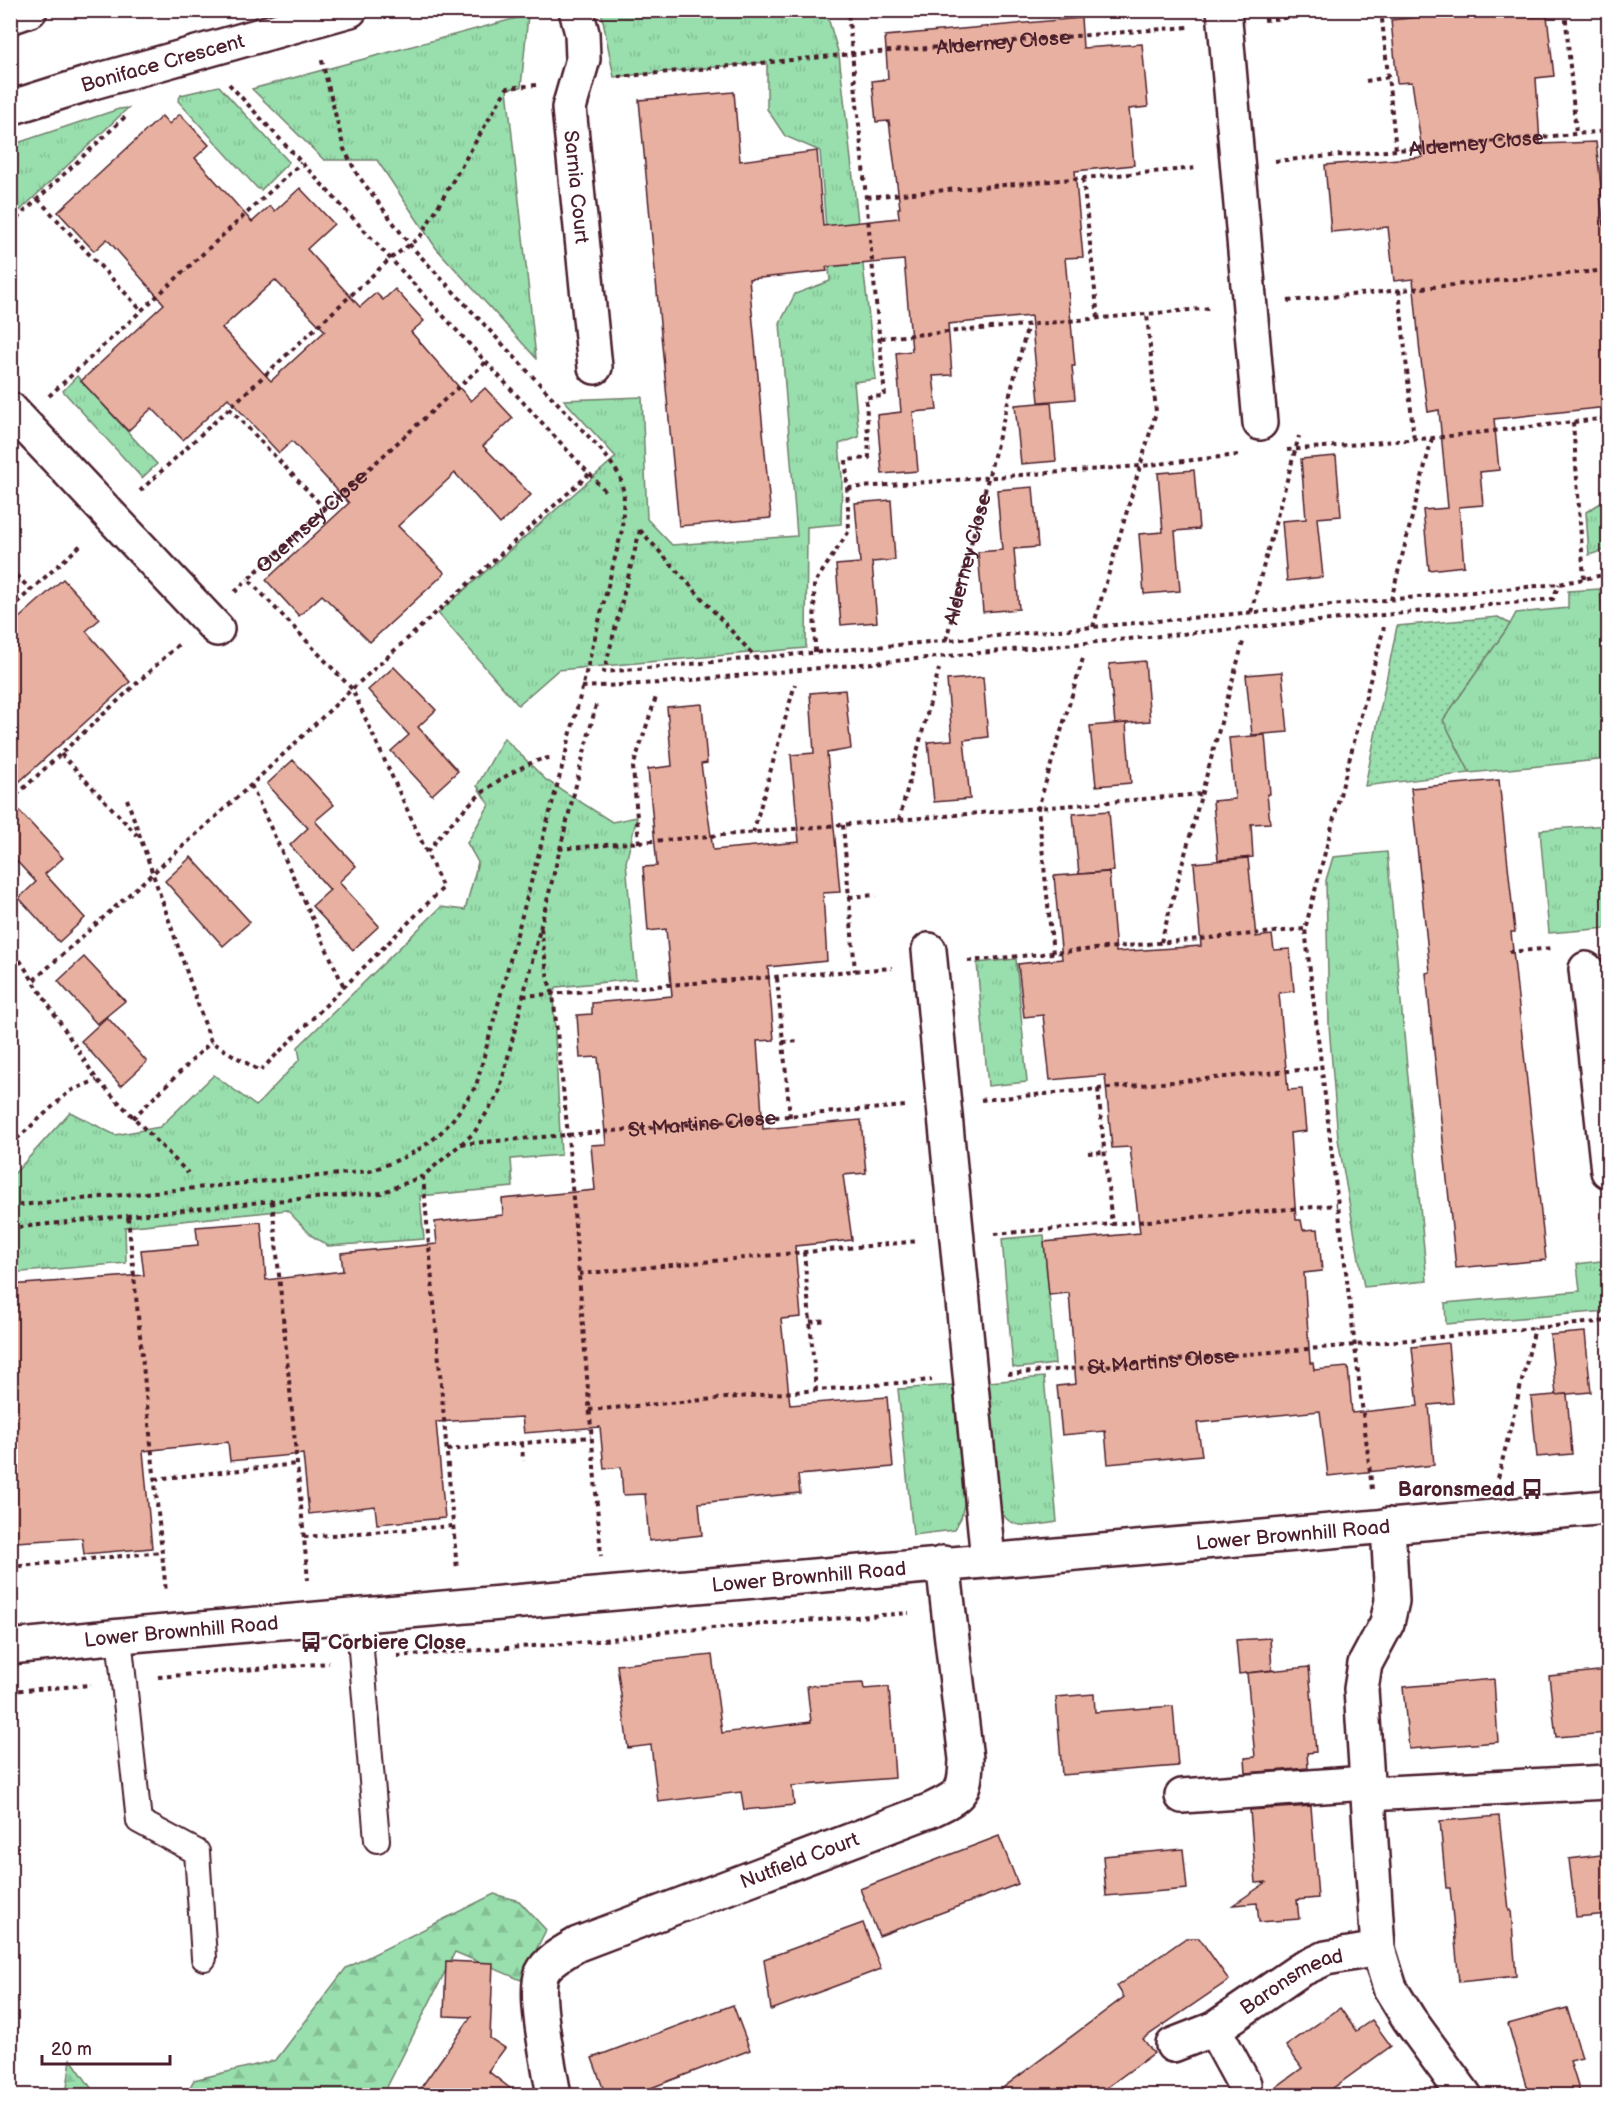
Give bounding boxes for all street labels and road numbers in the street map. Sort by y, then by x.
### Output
street label: Alderney Close [935,25,1072,60]
street label: Boniface Crescent [78,29,247,98]
street label: Alderney Close [1408,126,1545,162]
street label: Sarnia Court [558,129,594,245]
street label: Guernsey Close [251,465,373,579]
street label: Alderney Close [940,491,997,627]
street label: St Martins Close [627,1106,778,1143]
street label: St Martins Close [1086,1344,1237,1380]
street label: Lower Brownhill Road [1195,1515,1391,1556]
street label: Lower Brownhill Road [711,1557,907,1598]
street label: Lower Brownhill Road [83,1611,279,1653]
street label: Nutfield Court [737,1827,862,1894]
street label: Baronsmead [1236,1944,1345,2020]

